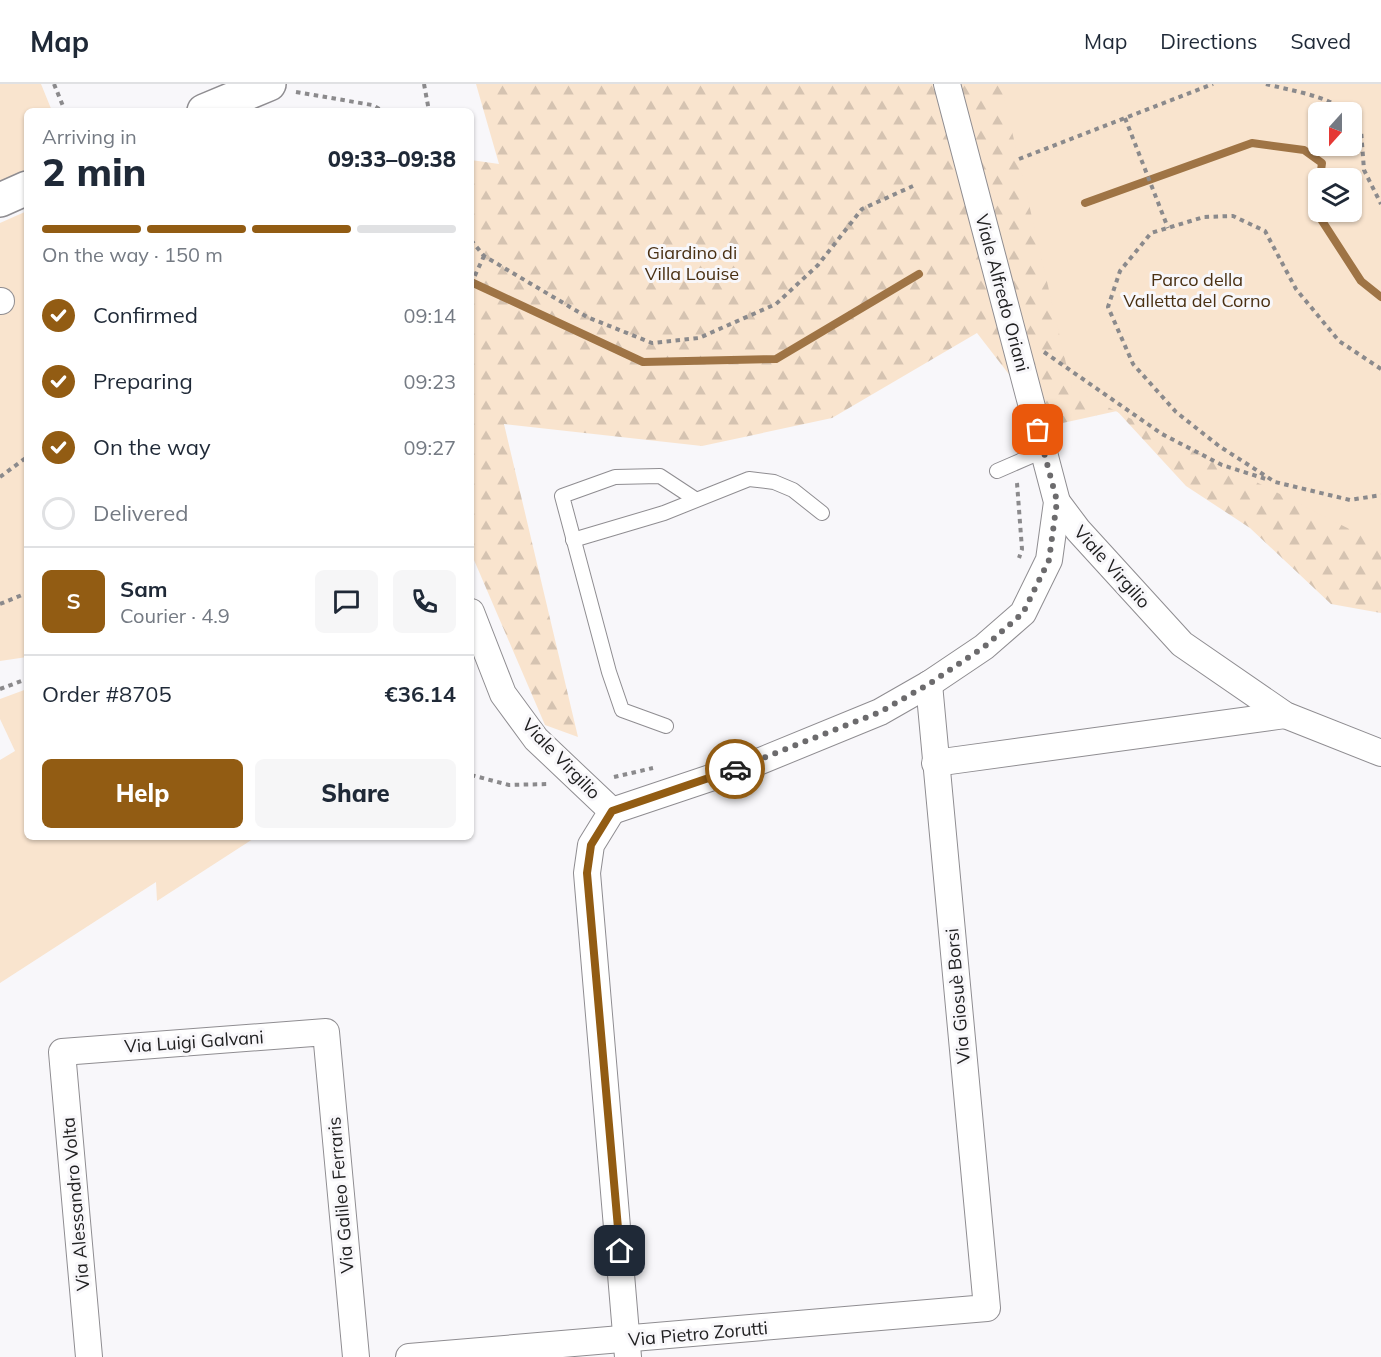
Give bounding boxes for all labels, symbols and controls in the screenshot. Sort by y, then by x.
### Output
text: Map [30,24,89,59]
text: Map [1084,28,1127,54]
text: Directions [1160,28,1257,54]
text: Saved [1290,28,1351,54]
north arrow [1308,102,1362,156]
map controls [1308,102,1362,222]
text: Arriving in [42,124,137,149]
text: 09:33–09:38 [328,145,456,173]
text: 2 min [42,147,147,196]
button: layers [1308,168,1362,222]
street label: Viale Alfredo Oriani [970,211,1035,374]
park label: Giardino di Villa Louise [645,241,739,285]
text: On the way · 150 m [42,242,223,267]
park label: Parco della Valletta del Corno [1123,268,1271,312]
icon: check [42,299,75,332]
text: Confirmed [93,301,198,329]
text: 09:14 [403,303,456,328]
icon: check [42,365,75,398]
text: Preparing [93,367,193,395]
text: 09:23 [403,369,456,394]
pin [1012,404,1063,455]
icon: bag [1021,413,1054,446]
icon: check [42,431,75,464]
text: On the way [93,433,211,461]
text: 09:27 [403,435,456,460]
text: Delivered [93,499,188,527]
street label: Viale Virgilio [1069,520,1156,613]
button: chat [315,570,378,633]
button: phone [393,570,456,633]
text: Sam [120,575,168,603]
text: S [66,587,81,615]
text: Courier · 4.9 [120,603,230,628]
text: Order #8705 [42,680,172,708]
text: €36.14 [385,680,456,708]
street label: Viale Virgilio [517,713,606,804]
courier [705,739,765,799]
icon: car [719,753,752,786]
button: Help [42,759,243,828]
button: Share [255,759,456,828]
street label: Via Giosuè Borsi [940,927,975,1065]
street label: Via Luigi Galvani [123,1025,264,1058]
street label: Via Alessandro Volta [56,1116,95,1292]
street label: Via Galileo Ferraris [322,1116,359,1274]
pin [594,1225,645,1276]
icon: home [603,1234,636,1267]
street label: Via Pietro Zorutti [627,1316,769,1351]

